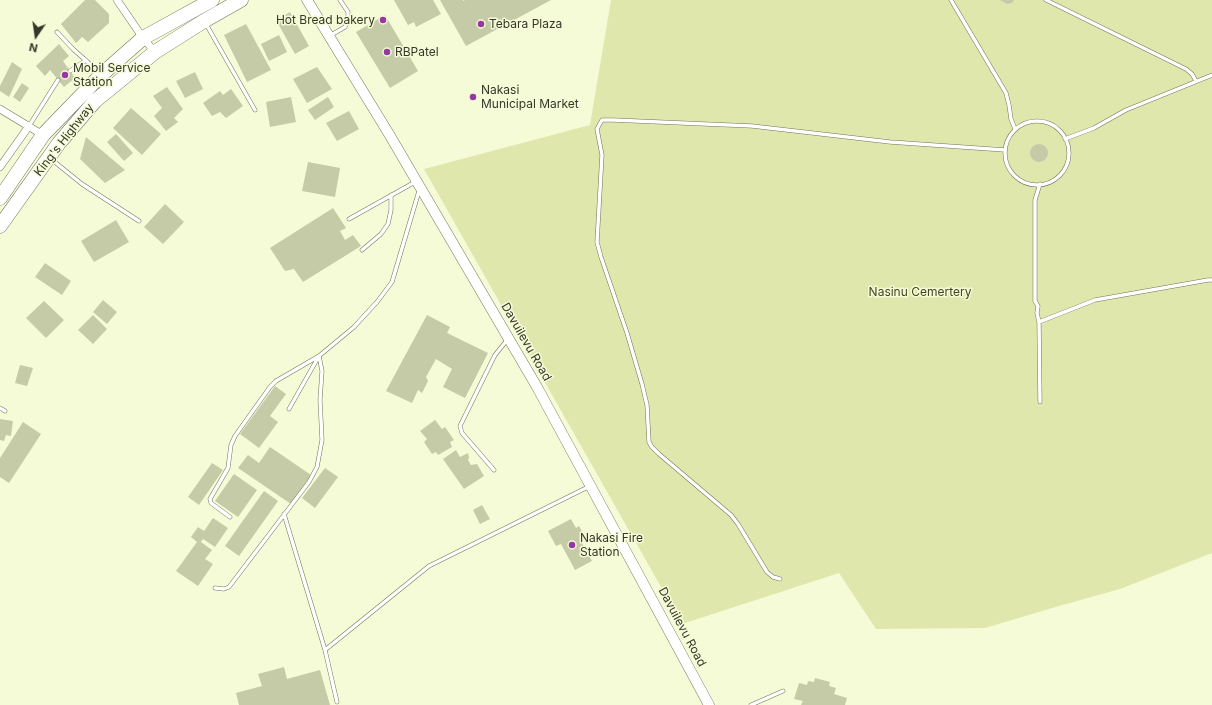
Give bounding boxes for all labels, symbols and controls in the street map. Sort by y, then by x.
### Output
place label: Hot Bread bakery [276,13,375,27]
marker: Hot Bread bakery [378,15,388,25]
north arrow [16,16,56,56]
place label: Tebara Plaza [489,17,562,31]
marker: Tebara Plaza [476,19,486,29]
text: N [28,40,39,55]
place label: RBPatel [395,45,439,59]
marker: RBPatel [382,47,392,57]
place label: Mobil Service Station [73,61,150,89]
marker: Mobil Service Station [60,70,70,80]
place label: Nakasi Municipal Market [481,83,579,111]
marker: Nakasi Municipal Market [468,92,478,102]
street label: King's Highway [31,101,97,179]
park label: Nasinu Cemertery [869,285,971,299]
street label: Davuilevu Road [498,300,554,384]
place label: Nakasi Fire Station [580,531,643,559]
marker: Nakasi Fire Station [567,540,577,550]
street label: Davuilevu Road [655,585,709,669]

